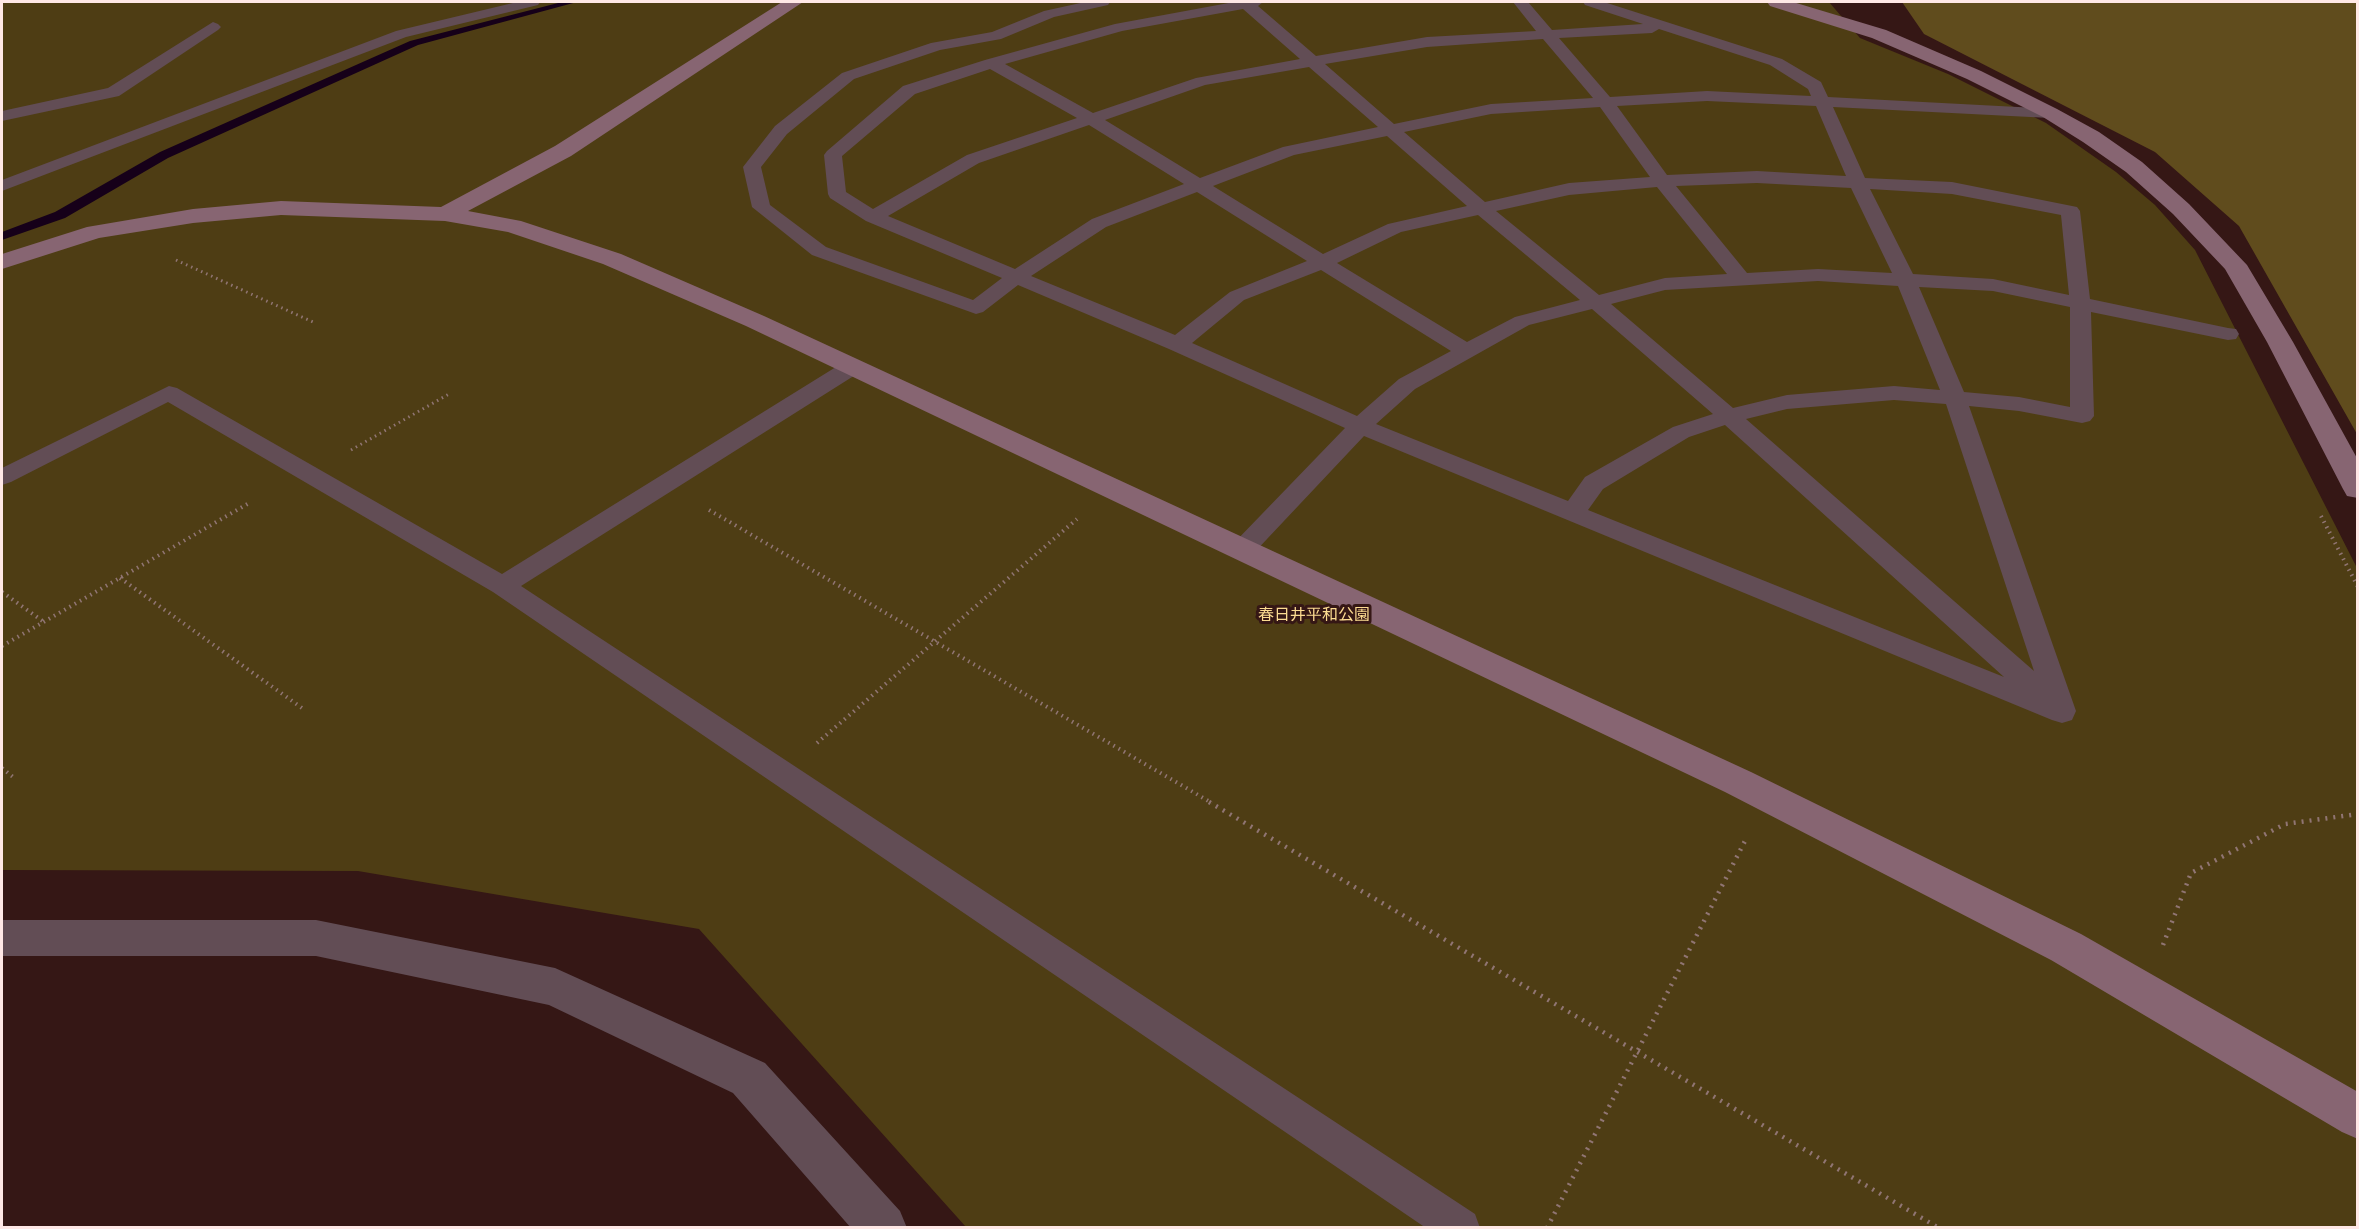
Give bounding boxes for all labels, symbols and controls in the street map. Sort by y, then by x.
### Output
park label: 春日井平和公園 [1258,605,1370,625]

